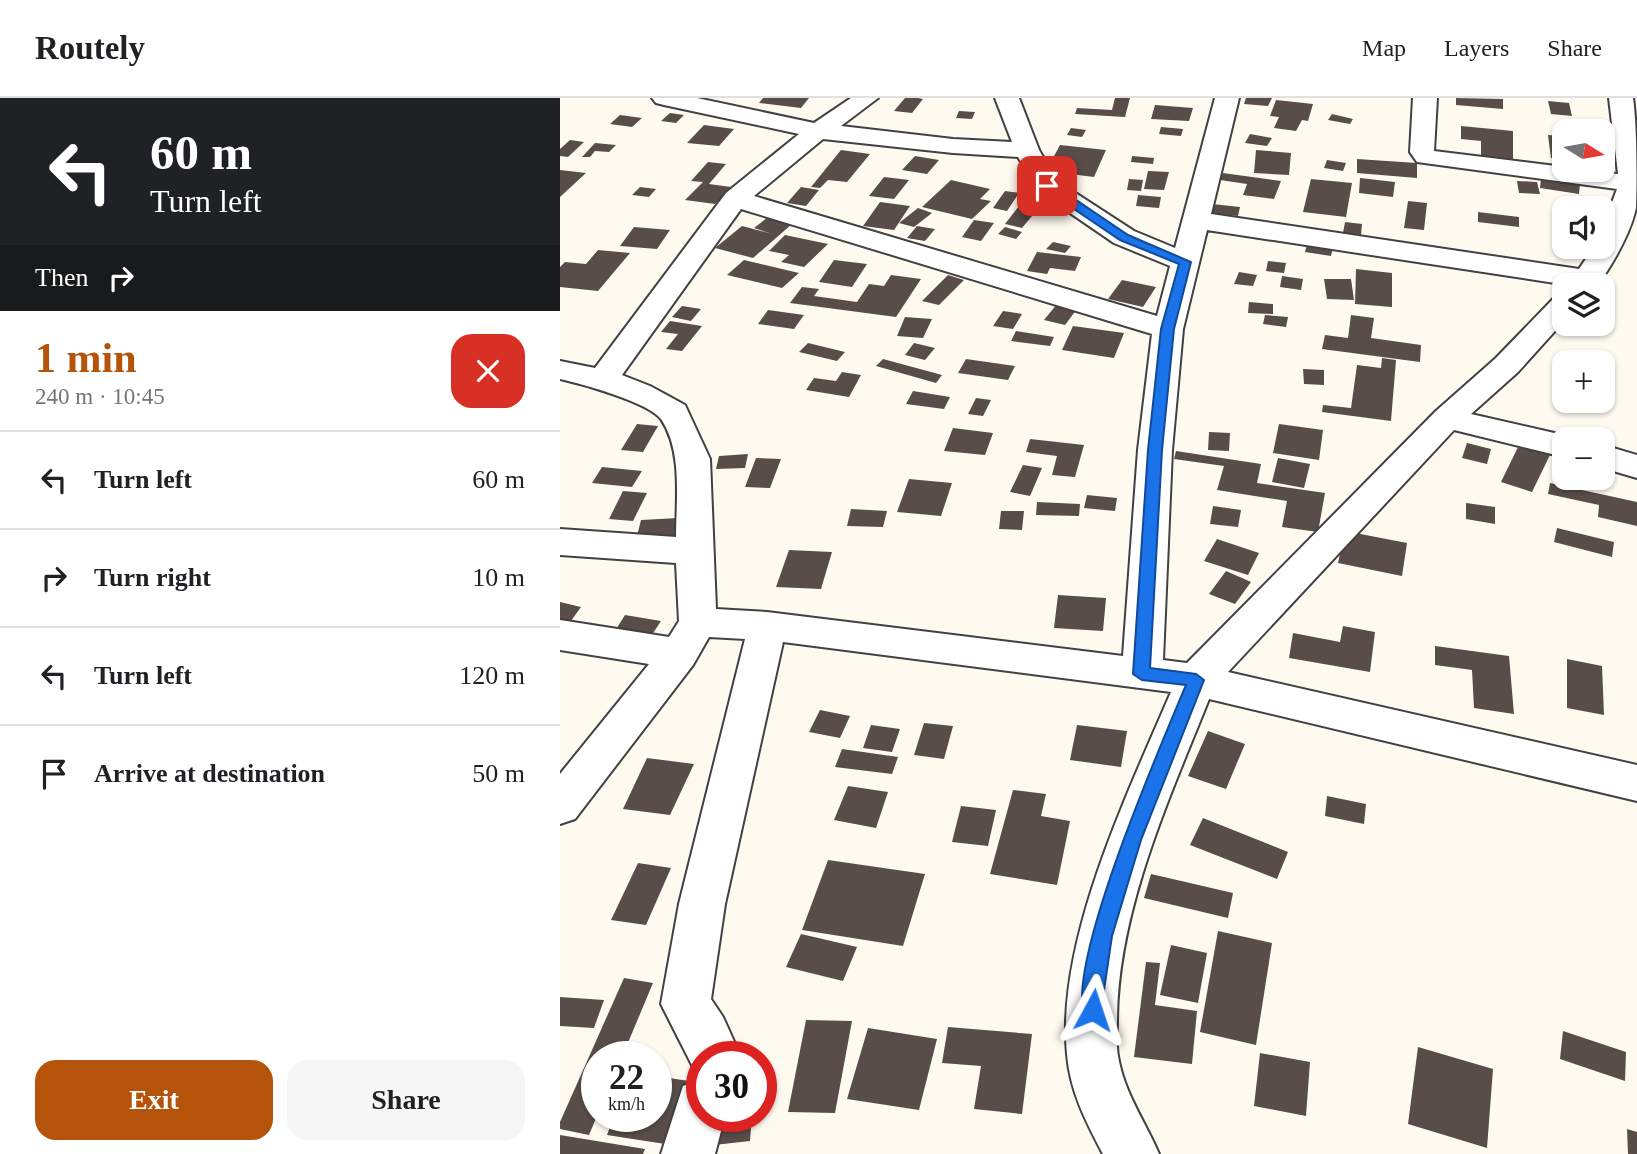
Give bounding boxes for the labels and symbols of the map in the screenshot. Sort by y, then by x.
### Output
north arrow [1552,119,1615,182]
pin [1017,156,1077,216]
position arrow [1056,973,1130,1047]
speed limit sign: 30 [686,1041,777,1132]

